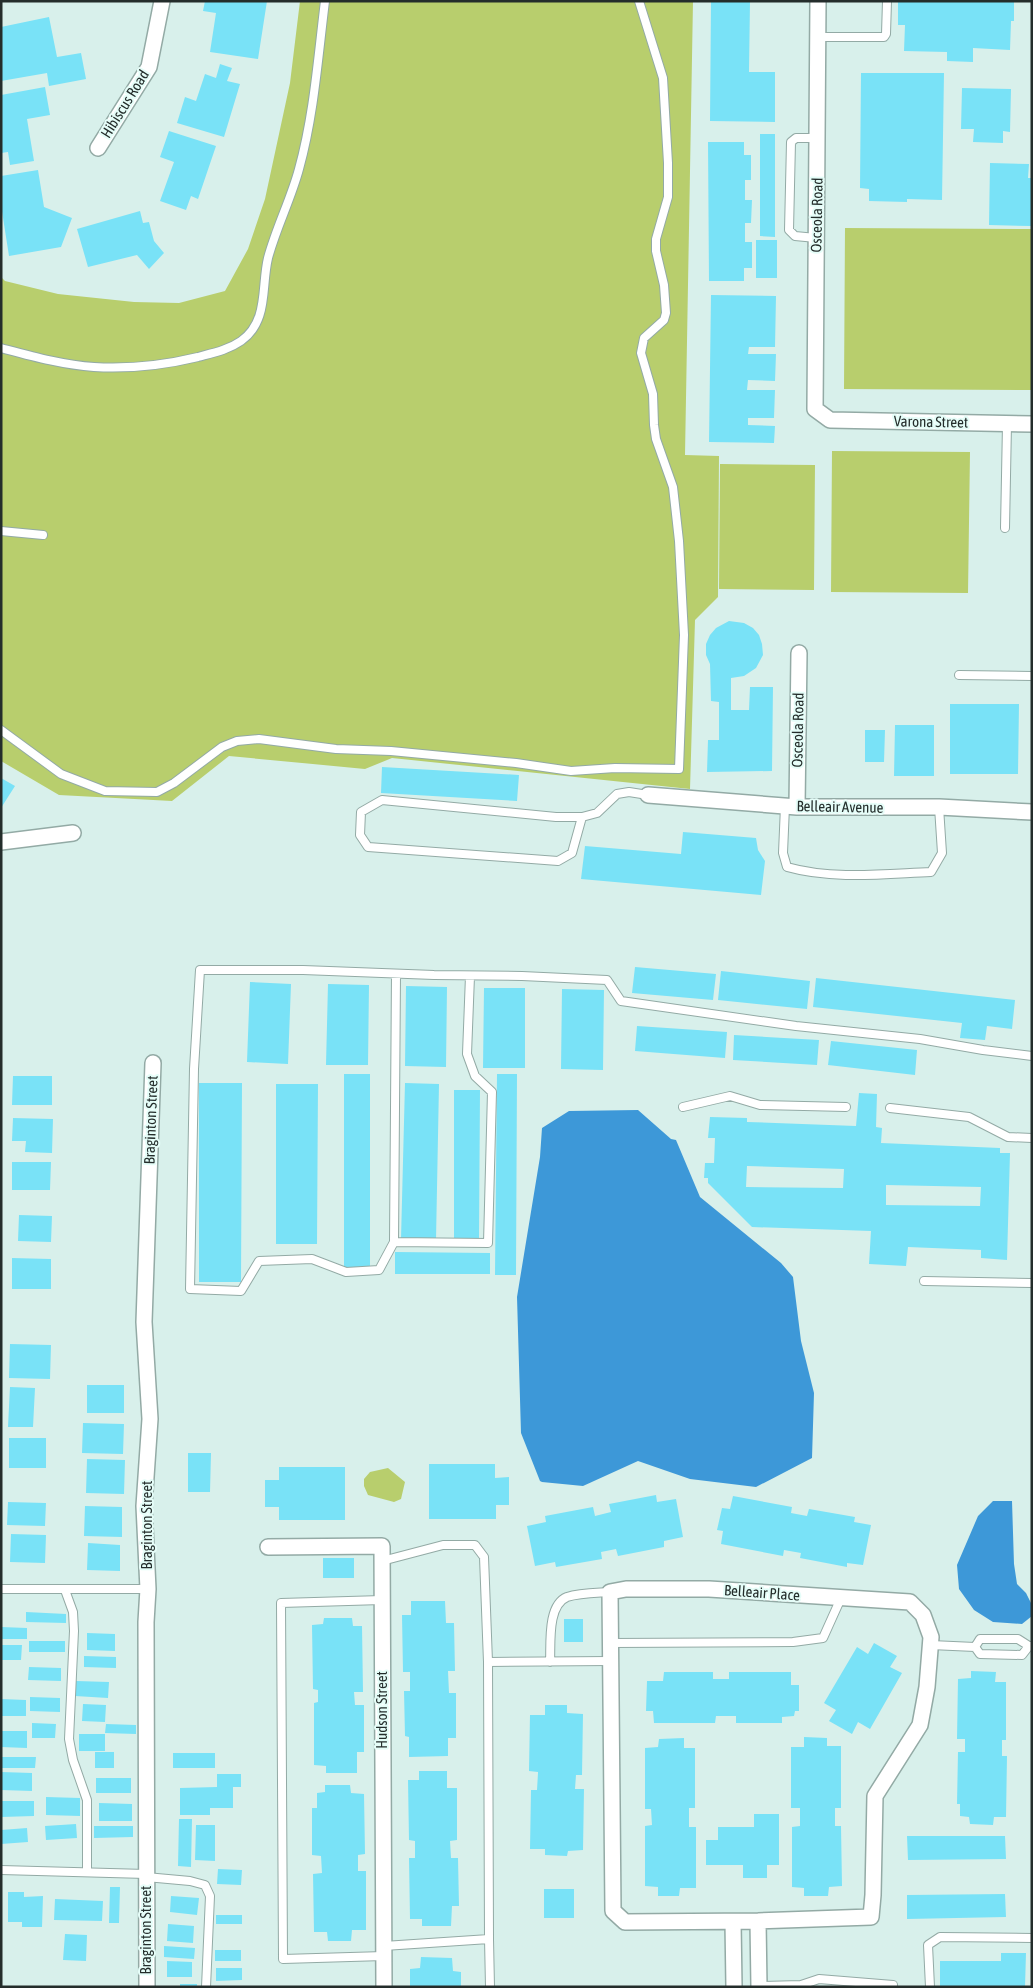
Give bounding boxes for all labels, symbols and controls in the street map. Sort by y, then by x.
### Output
street label: Hibiscus Road [97,67,152,141]
street label: Osceola Road [807,177,826,253]
street label: Varona Street [894,412,968,431]
street label: Osceola Road [788,692,807,768]
street label: Belleair Avenue [796,797,884,816]
street label: Braginton Street [140,1075,161,1165]
street label: Braginton Street [138,1481,155,1569]
street label: Belleair Place [723,1581,801,1604]
street label: Hudson Street [373,1671,390,1749]
street label: Braginton Street [137,1886,154,1974]

